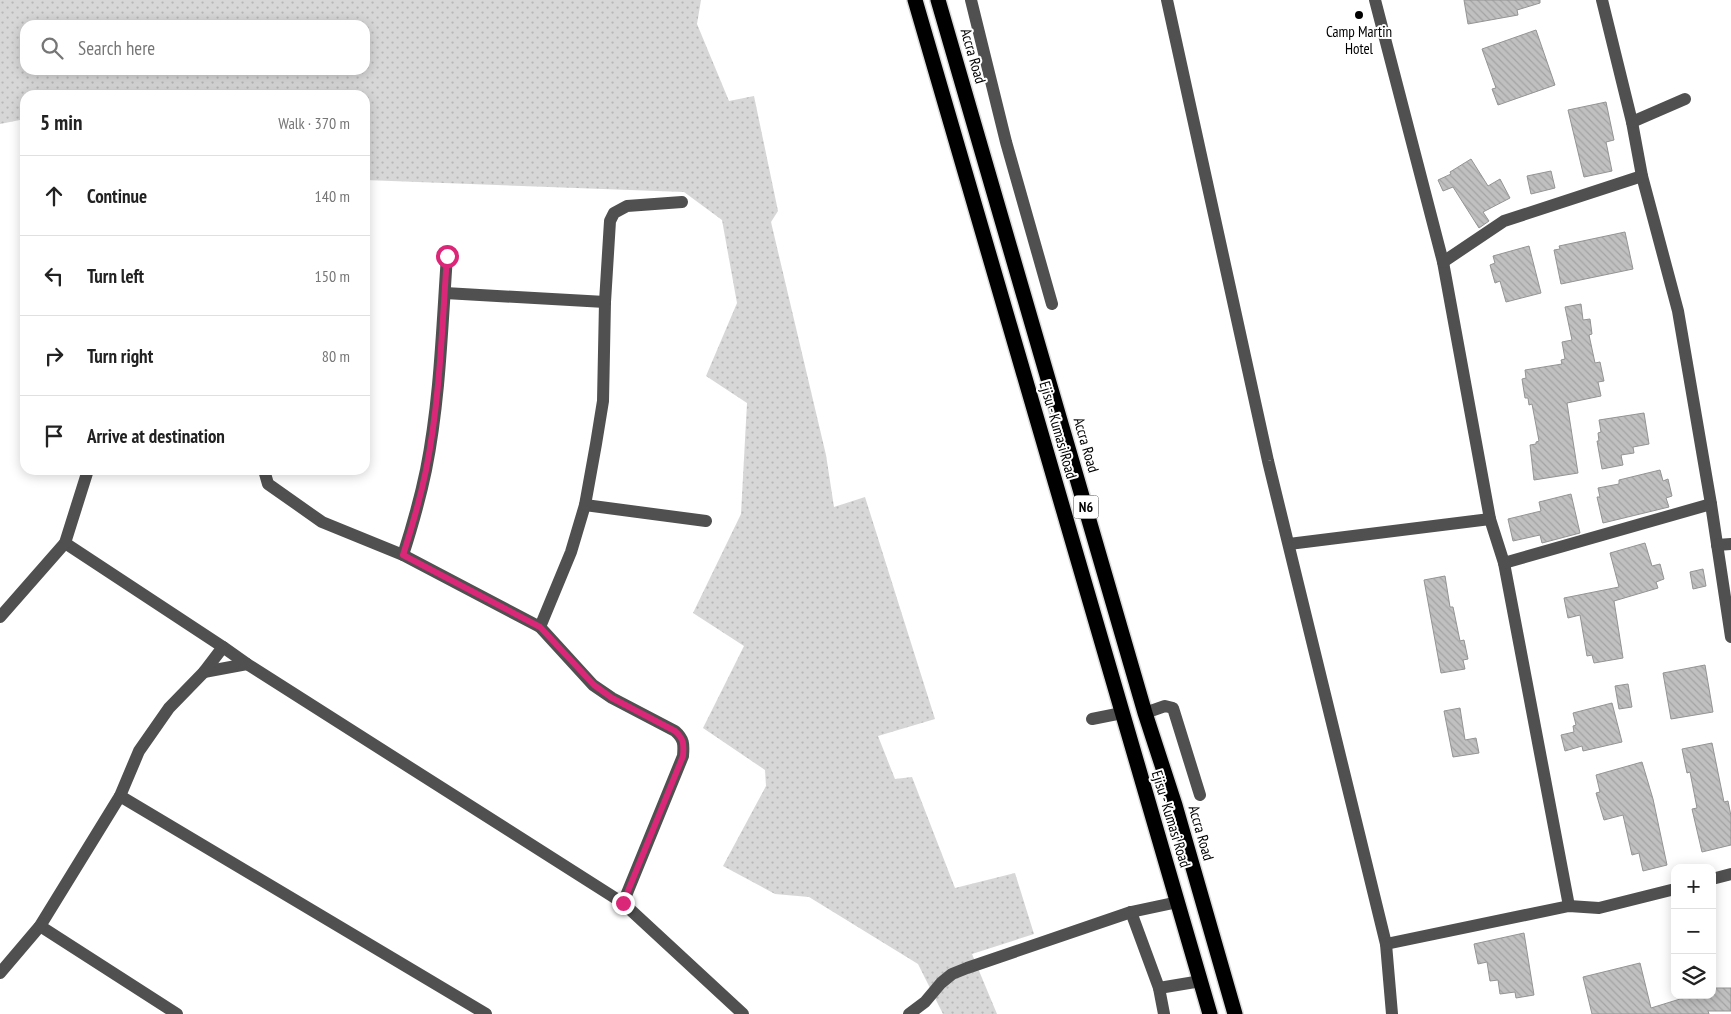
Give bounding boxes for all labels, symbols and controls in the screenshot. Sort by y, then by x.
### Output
marker: Camp Martin Hotel [1353,9,1365,21]
search box [20,20,370,75]
place label: Camp Martin Hotel [1326,22,1392,58]
street label: Accra Road [957,26,990,86]
icon: search [38,34,66,62]
text: Search here [78,36,155,60]
text: 5 min [40,109,82,136]
text: Walk · 370 m [278,113,350,133]
icon: ahead [40,182,68,210]
text: Continue [87,184,147,208]
text: 140 m [315,186,350,206]
route start [436,245,459,268]
icon: left [40,262,68,290]
text: Turn left [87,264,144,288]
text: 150 m [315,266,350,286]
icon: right [40,342,68,370]
text: Turn right [87,344,153,368]
text: 80 m [322,346,350,366]
street label: Ejisu - Kumasi Road [1035,379,1081,481]
street label: Accra Road [1070,415,1103,475]
icon: arrive [40,422,68,450]
text: Arrive at destination [87,424,225,448]
road number: N6 [1074,496,1098,518]
street label: Ejisu - Kumasi Road [1148,768,1195,870]
street label: Accra Road [1185,803,1218,863]
map controls [1671,864,1716,999]
button: + [1671,864,1716,909]
route end [612,892,635,915]
button: − [1671,909,1716,954]
button: layers [1671,954,1716,999]

